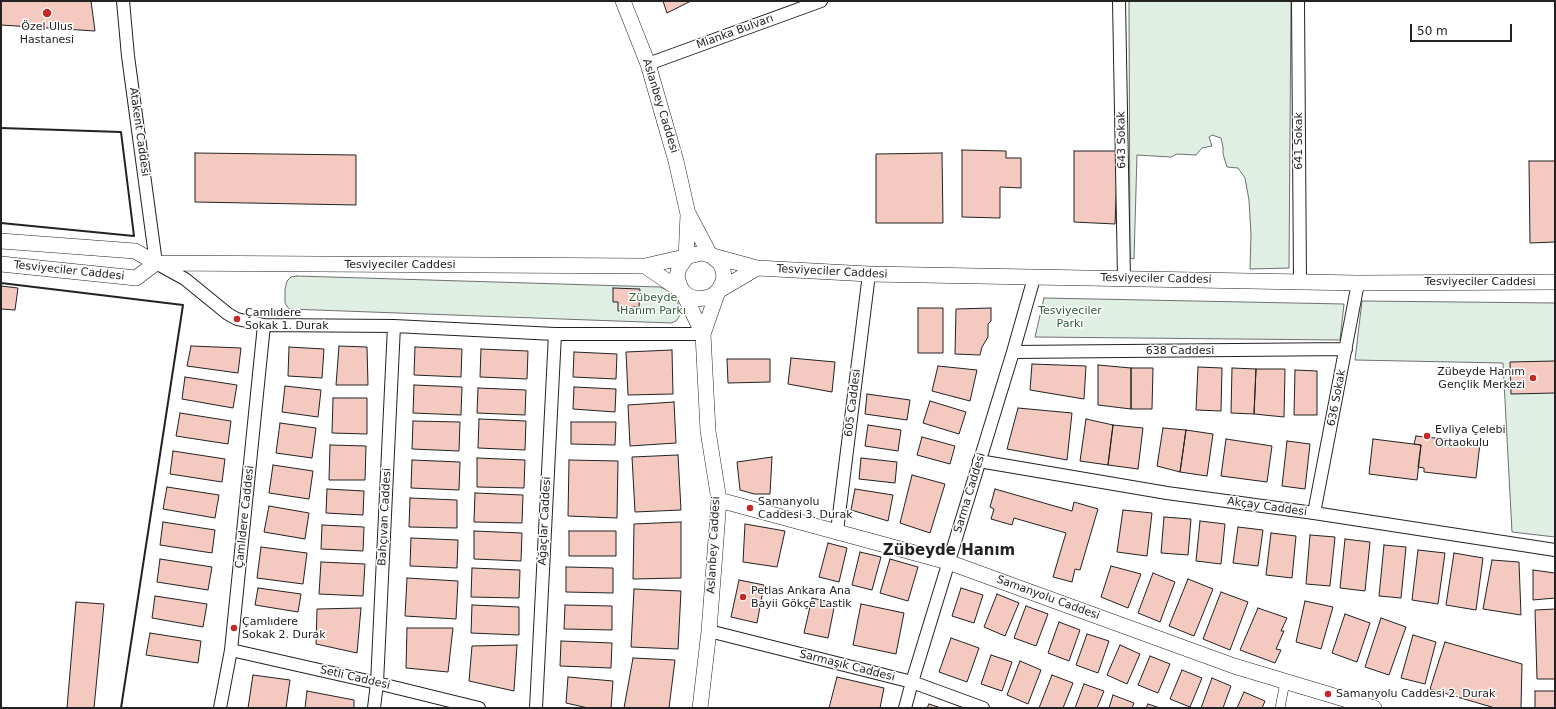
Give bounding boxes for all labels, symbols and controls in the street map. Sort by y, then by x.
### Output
marker: Özel Ulus Hastanesi [41,7,53,19]
street label: Mianka Bulvarı [695,12,775,52]
scale bar [1412,16,1514,42]
place label: Özel Ulus Hastanesi [20,20,74,46]
text: 50 m [1417,24,1448,38]
street label: Aslanbey Caddesi [639,57,681,155]
street label: Atakent Caddesi [126,87,152,177]
street label: 643 Sokak [1115,111,1129,169]
street label: 641 Sokak [1292,112,1306,170]
street label: Tesviyeciler Caddesi [344,258,456,272]
street label: Tesviyeciler Caddesi [13,259,125,283]
street label: Tesviyeciler Caddesi [776,263,888,281]
street label: Tesviyeciler Caddesi [1100,271,1212,287]
street label: Tesviyeciler Caddesi [1424,275,1536,289]
park label: Zübeyde Hanım Parkı [620,291,686,317]
park label: Tesviyeciler Parkı [1038,304,1102,330]
place label: Çamlıdere Sokak 1. Durak [245,306,329,332]
marker: Çamlıdere Sokak 1. Durak [232,314,242,324]
street label: 638 Caddesi [1146,344,1214,358]
place label: Zübeyde Hanım Gençlik Merkezi [1437,365,1525,391]
street label: 605 Caddesi [842,368,864,438]
street label: 636 Sokak [1325,369,1349,427]
marker: Zübeyde Hanım Gençlik Merkezi [1528,373,1538,383]
place label: Evliya Çelebi Ortaokulu [1435,423,1506,449]
marker: Evliya Çelebi Ortaokulu [1422,431,1432,441]
street label: Sarma Caddesi [952,451,988,535]
street label: Çamlıdere Caddesi [233,465,257,569]
street label: Bahçıvan Caddesi [376,468,394,566]
street label: Ağaçlar Caddesi [536,476,554,566]
place label: Samanyolu Caddesi 3. Durak [758,495,853,521]
street label: Akçay Caddesi [1226,495,1308,519]
street label: Aslanbey Caddesi [705,496,723,594]
marker: Samanyolu Caddesi 3. Durak [745,503,755,513]
district label: Zübeyde Hanım [883,542,1015,560]
street label: Samanyolu Caddesi [995,573,1101,623]
place label: Petlas Ankara Ana Bayii Gökçe Lastik [751,584,852,610]
marker: Petlas Ankara Ana Bayii Gökçe Lastik [738,592,748,602]
place label: Çamlıdere Sokak 2. Durak [242,615,326,641]
marker: Çamlıdere Sokak 2. Durak [229,623,239,633]
street label: Sarmaşık Caddesi [798,648,896,684]
street label: Setli Caddesi [319,664,391,692]
place label: Samanyolu Caddesi 2. Durak [1336,687,1495,701]
marker: Samanyolu Caddesi 2. Durak [1323,689,1333,699]

